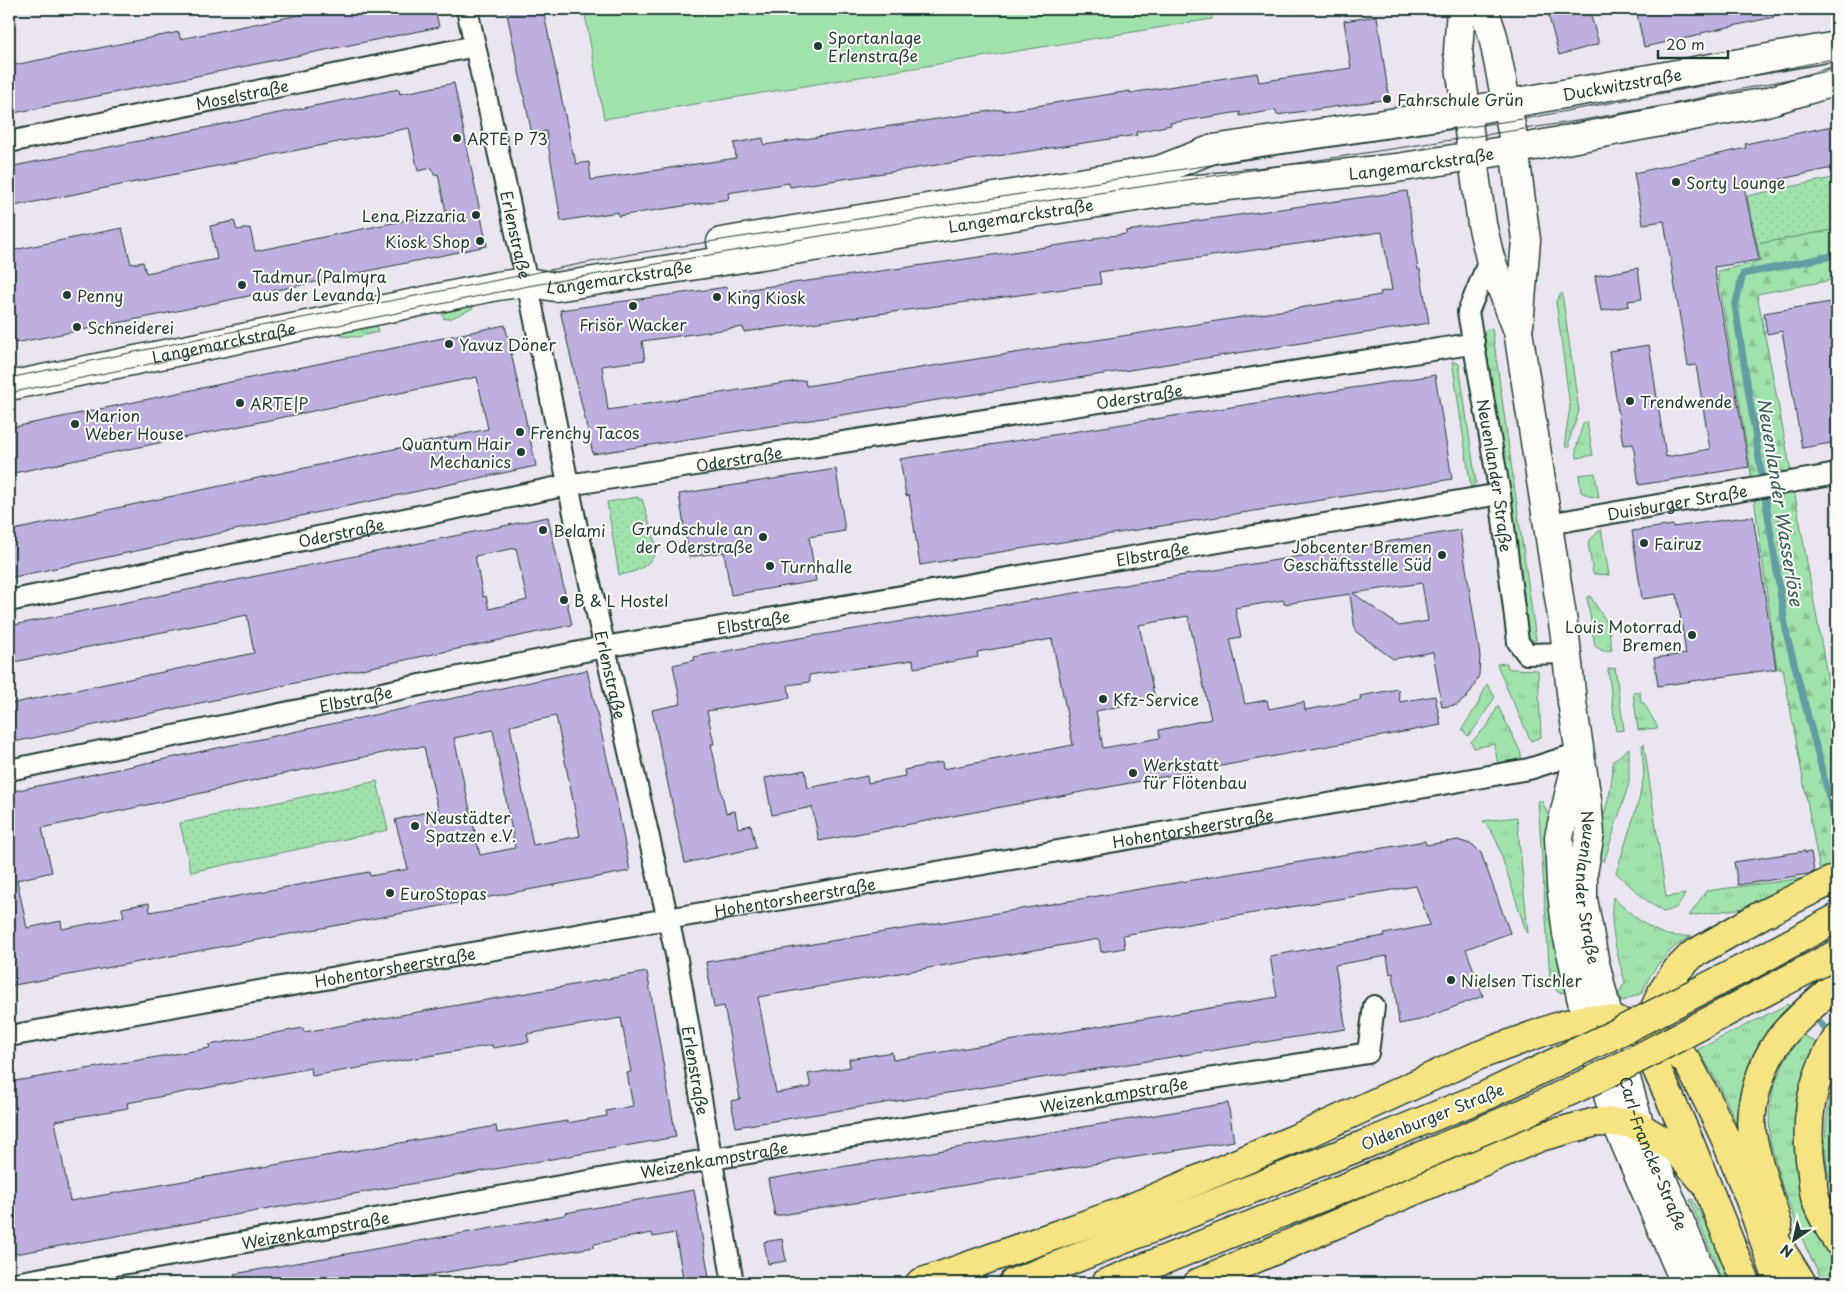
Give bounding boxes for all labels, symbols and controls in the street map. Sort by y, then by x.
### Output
place label: Sportanlage Erlenstraße [828,25,922,67]
scale bar [1658,28,1728,60]
text: 20 m [1666,32,1705,55]
marker: Sportanlage Erlenstraße [812,40,824,52]
street label: Duckwitzstraße [1561,61,1683,106]
street label: Moselstraße [193,73,291,115]
place label: Fahrschule Grün [1397,87,1524,111]
marker: Fahrschule Grün [1381,93,1393,105]
place label: ARTE P 73 [467,126,548,150]
marker: ARTE P 73 [451,132,463,144]
street label: Langemarckstraße [1347,141,1496,185]
place label: Sorty Lounge [1686,170,1786,194]
marker: Sorty Lounge [1670,176,1682,188]
street label: Erlenstraße [495,188,538,281]
street label: Langemarckstraße [946,192,1095,238]
place label: Lena Pizzaria [362,203,466,227]
marker: Lena Pizzaria [470,209,482,221]
place label: Kiosk Shop [385,229,470,253]
marker: Kiosk Shop [474,235,486,247]
street label: Langemarckstraße [545,254,694,299]
place label: Tadmur (Palmyra aus der Levanda) [252,264,387,306]
marker: Tadmur (Palmyra aus der Levanda) [236,279,248,291]
place label: Penny [77,283,124,307]
place label: King Kiosk [727,285,806,309]
marker: Penny [61,289,73,301]
marker: King Kiosk [711,291,723,303]
marker: Frisör Wacker [627,300,639,312]
place label: Frisör Wacker [579,312,687,336]
place label: Schneiderei [87,315,174,339]
street label: Langemarckstraße [149,316,298,369]
marker: Schneiderei [71,321,83,333]
place label: Yavuz Döner [459,332,556,356]
marker: Yavuz Döner [443,338,455,350]
street label: Oderstraße [1094,377,1184,414]
place label: Trendwende [1640,389,1732,413]
place label: ARTE|P [250,391,309,415]
marker: Trendwende [1624,395,1636,407]
water label: Neuenlander Wasserlöse [1751,396,1811,609]
marker: ARTE|P [234,397,246,409]
street label: Neuenlander Straße [1471,397,1519,553]
place label: Marion Weber House [85,403,184,445]
marker: Marion Weber House [69,418,81,430]
place label: Frenchy Tacos [530,420,640,444]
marker: Frenchy Tacos [514,426,526,438]
place label: Quantum Hair Mechanics [401,431,512,473]
street label: Oderstraße [694,440,784,477]
marker: Quantum Hair Mechanics [515,446,527,458]
street label: Duisburger Straße [1605,478,1749,526]
street label: Oderstraße [296,512,386,553]
place label: Grundschule an der Oderstraße [631,516,753,558]
place label: Belami [553,518,606,542]
marker: Belami [537,524,549,536]
marker: Grundschule an der Oderstraße [757,531,769,543]
place label: Fairuz [1654,531,1702,555]
place label: Jobcenter Bremen Geschäftsstelle Süd [1283,534,1432,576]
street label: Elbstraße [1114,535,1191,571]
marker: Fairuz [1638,537,1650,549]
marker: Jobcenter Bremen Geschäftsstelle Süd [1436,549,1448,561]
place label: Turnhalle [780,554,853,578]
marker: Turnhalle [764,560,776,572]
place label: B & L Hostel [574,588,668,612]
marker: B & L Hostel [558,594,570,606]
street label: Elbstraße [715,603,792,640]
place label: Louis Motorrad Bremen [1565,614,1682,656]
street label: Erlenstraße [589,628,633,721]
marker: Louis Motorrad Bremen [1686,629,1698,641]
street label: Elbstraße [317,679,394,718]
place label: Kfz-Service [1113,687,1199,711]
marker: Kfz-Service [1097,693,1109,705]
place label: Werkstatt für Flötenbau [1143,752,1247,794]
marker: Werkstatt für Flötenbau [1127,767,1139,779]
street label: Hohentorsheerstraße [1110,802,1275,853]
place label: Neustädter Spatzen e.V. [425,805,516,847]
street label: Neuenlander Straße [1571,810,1607,966]
marker: Neustädter Spatzen e.V. [409,820,421,832]
street label: Hohentorsheerstraße [712,871,877,923]
place label: EuroStopas [400,881,487,905]
marker: EuroStopas [384,887,396,899]
street label: Hohentorsheerstraße [312,941,477,993]
place label: Nielsen Tischler [1461,968,1583,992]
marker: Nielsen Tischler [1445,974,1457,986]
street label: Erlenstraße [677,1024,716,1117]
street label: Weizenkampstraße [1038,1070,1190,1118]
street label: Carl-Francke-Straße [1614,1073,1694,1233]
street label: Oldenburger Straße [1357,1076,1507,1156]
street label: Weizenkampstraße [638,1135,790,1184]
street label: Weizenkampstraße [240,1205,391,1254]
north arrow [1768,1214,1818,1264]
text: N [1776,1239,1797,1263]

